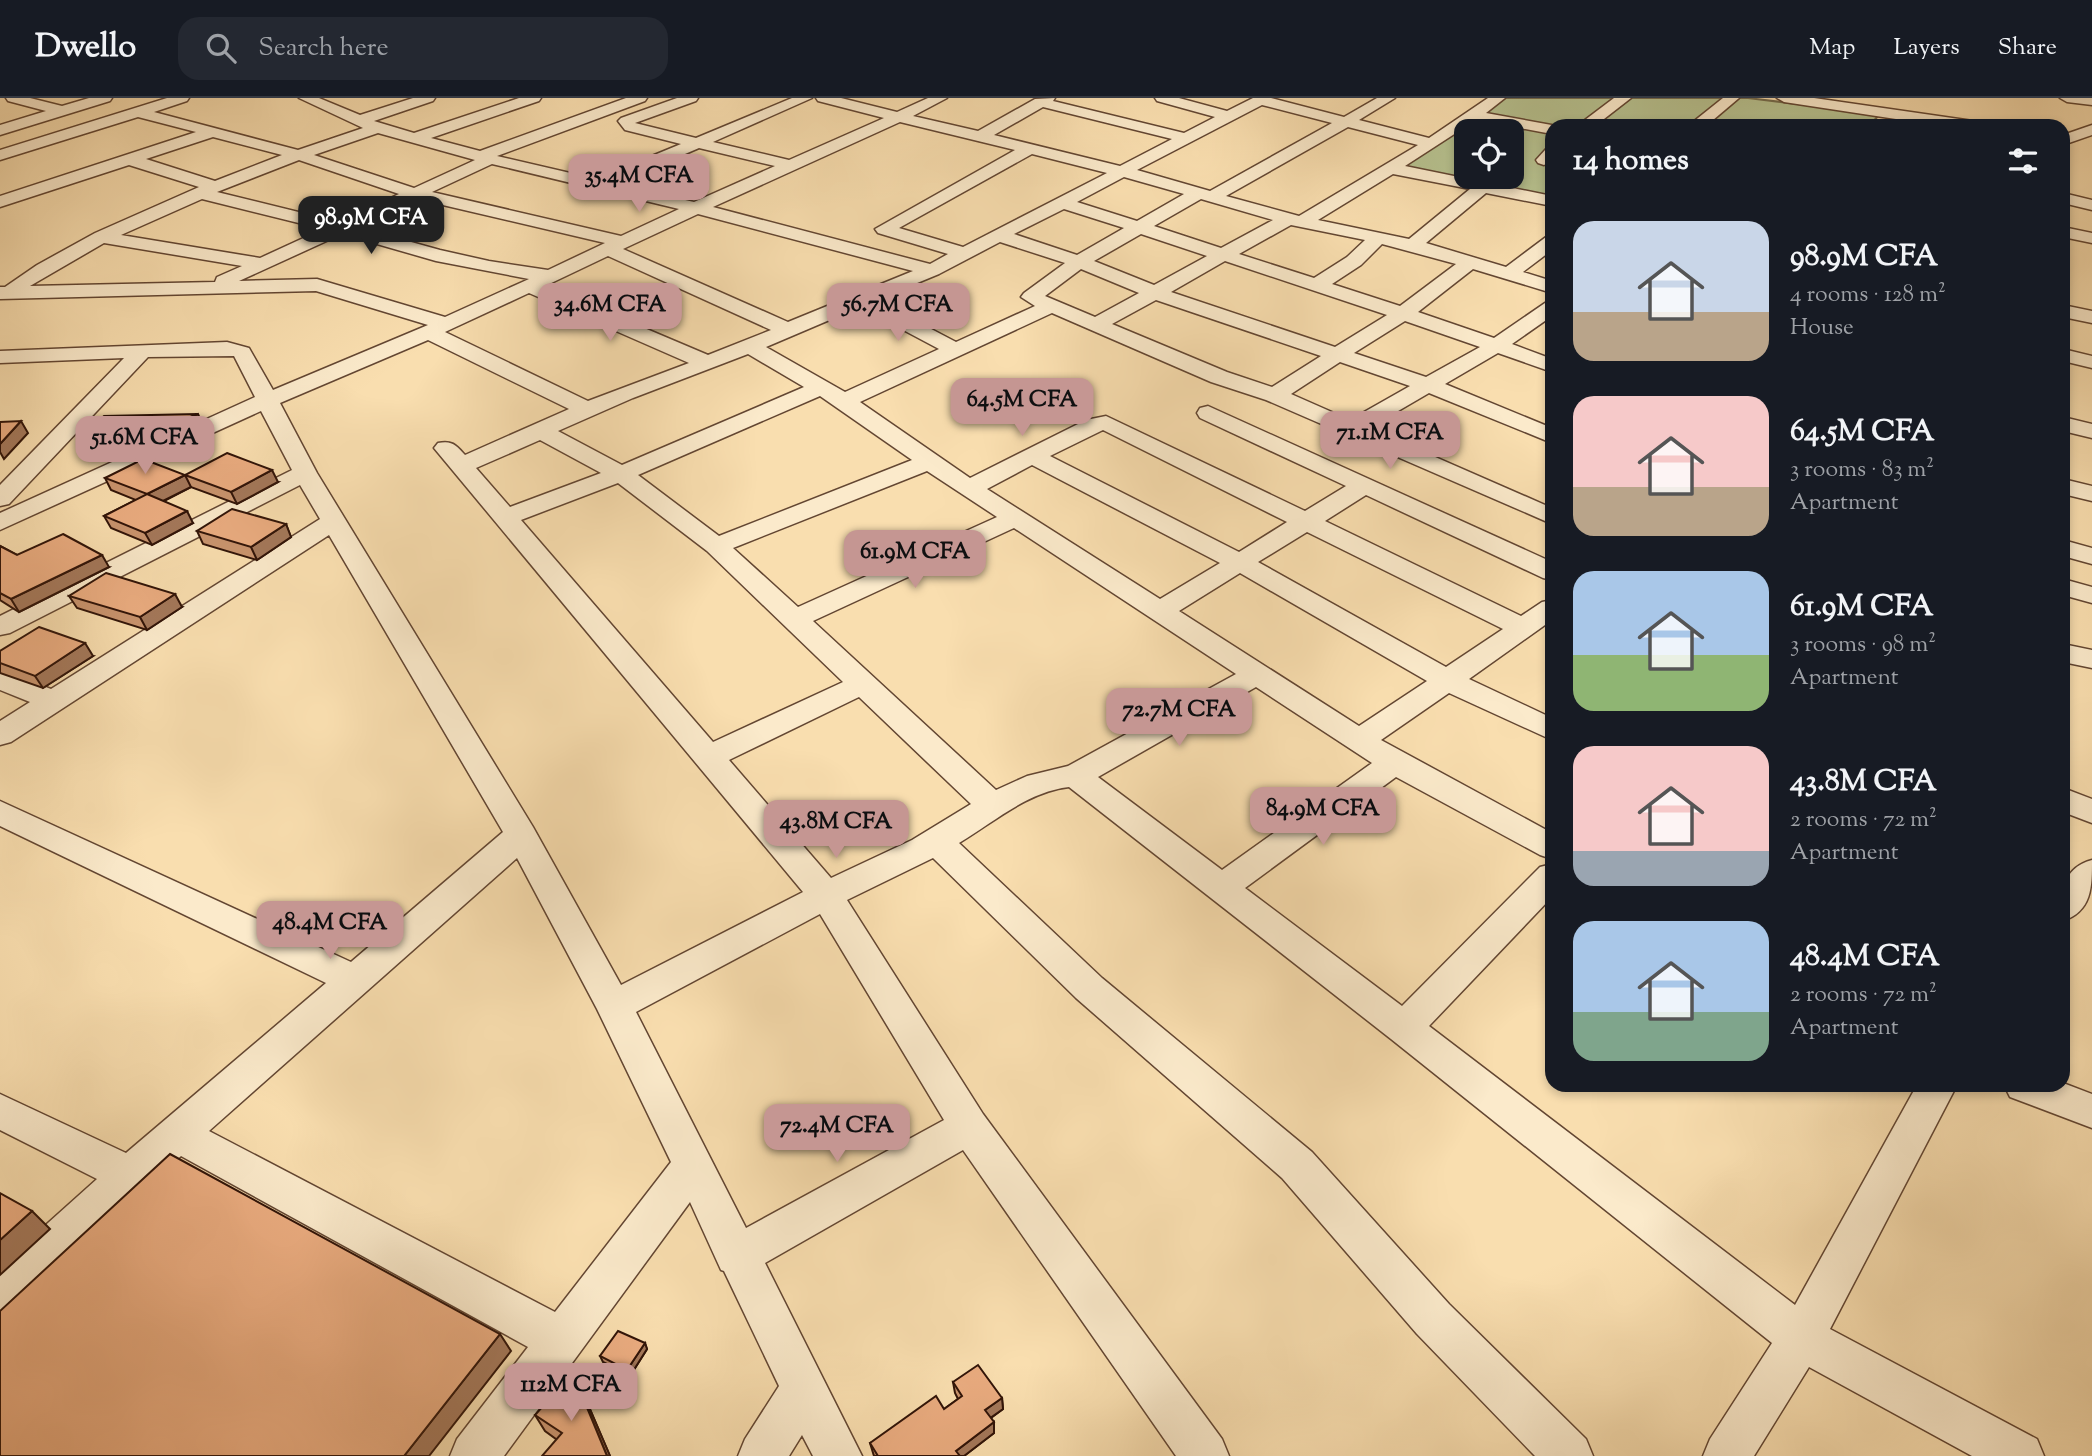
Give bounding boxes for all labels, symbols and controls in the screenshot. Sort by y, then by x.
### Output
search box [178,17,668,80]
text: Dwello [35,24,136,72]
icon: search [202,29,240,67]
text: Search here [258,30,389,67]
text: Map [1809,31,1855,65]
text: Layers [1893,31,1960,65]
text: Share [1998,31,2057,65]
map controls [1454,119,1524,189]
button: locate [1454,119,1524,189]
text: 14 homes [1573,140,1689,183]
icon: filters [2004,142,2042,180]
pin: 35.4M CFA [559,155,719,214]
text: 35.4M CFA [584,160,694,193]
pin: 98.9M CFA [291,197,451,256]
text: 98.9M CFA [314,202,428,235]
text: 98.9M CFA [1790,236,1938,279]
icon: home [1629,249,1713,333]
text: 4 rooms · 128 m² [1790,279,1946,312]
pin: 34.6M CFA [530,284,690,343]
pin: 56.7M CFA [818,284,978,343]
text: 34.6M CFA [554,289,666,322]
text: 56.7M CFA [843,289,953,322]
text: House [1790,312,1854,345]
pin: 64.5M CFA [942,378,1102,438]
text: 64.5M CFA [967,384,1077,417]
text: 64.5M CFA [1790,411,1935,454]
pin: 71.1M CFA [1310,412,1470,471]
pin: 51.6M CFA [65,416,225,476]
text: 71.1M CFA [1336,417,1444,450]
text: 51.6M CFA [91,422,199,455]
icon: home [1629,424,1713,508]
text: 3 rooms · 83 m² [1790,454,1934,487]
text: Apartment [1790,487,1899,520]
pin: 61.9M CFA [835,531,995,590]
text: 61.9M CFA [860,536,970,569]
text: 61.9M CFA [1790,586,1934,629]
icon: home [1629,599,1713,683]
text: 3 rooms · 98 m² [1790,629,1936,662]
text: Apartment [1790,662,1899,695]
pin: 72.7M CFA [1099,688,1259,748]
text: 72.7M CFA [1122,694,1236,727]
text: 43.8M CFA [1790,761,1937,804]
icon: home [1629,774,1713,858]
pin: 84.9M CFA [1243,788,1403,847]
text: 84.9M CFA [1266,793,1380,826]
pin: 43.8M CFA [756,800,916,860]
text: 2 rooms · 72 m² [1790,804,1937,837]
text: 43.8M CFA [780,806,892,839]
text: Apartment [1790,837,1899,870]
pin: 48.4M CFA [250,902,410,961]
text: 48.4M CFA [273,907,387,940]
text: 48.4M CFA [1790,936,1940,979]
icon: home [1629,949,1713,1033]
text: 2 rooms · 72 m² [1790,979,1937,1012]
text: Apartment [1790,1012,1899,1045]
pin: 72.4M CFA [757,1104,917,1164]
text: 72.4M CFA [780,1110,894,1143]
pin: 112M CFA [499,1364,643,1423]
text: 112M CFA [520,1369,622,1402]

